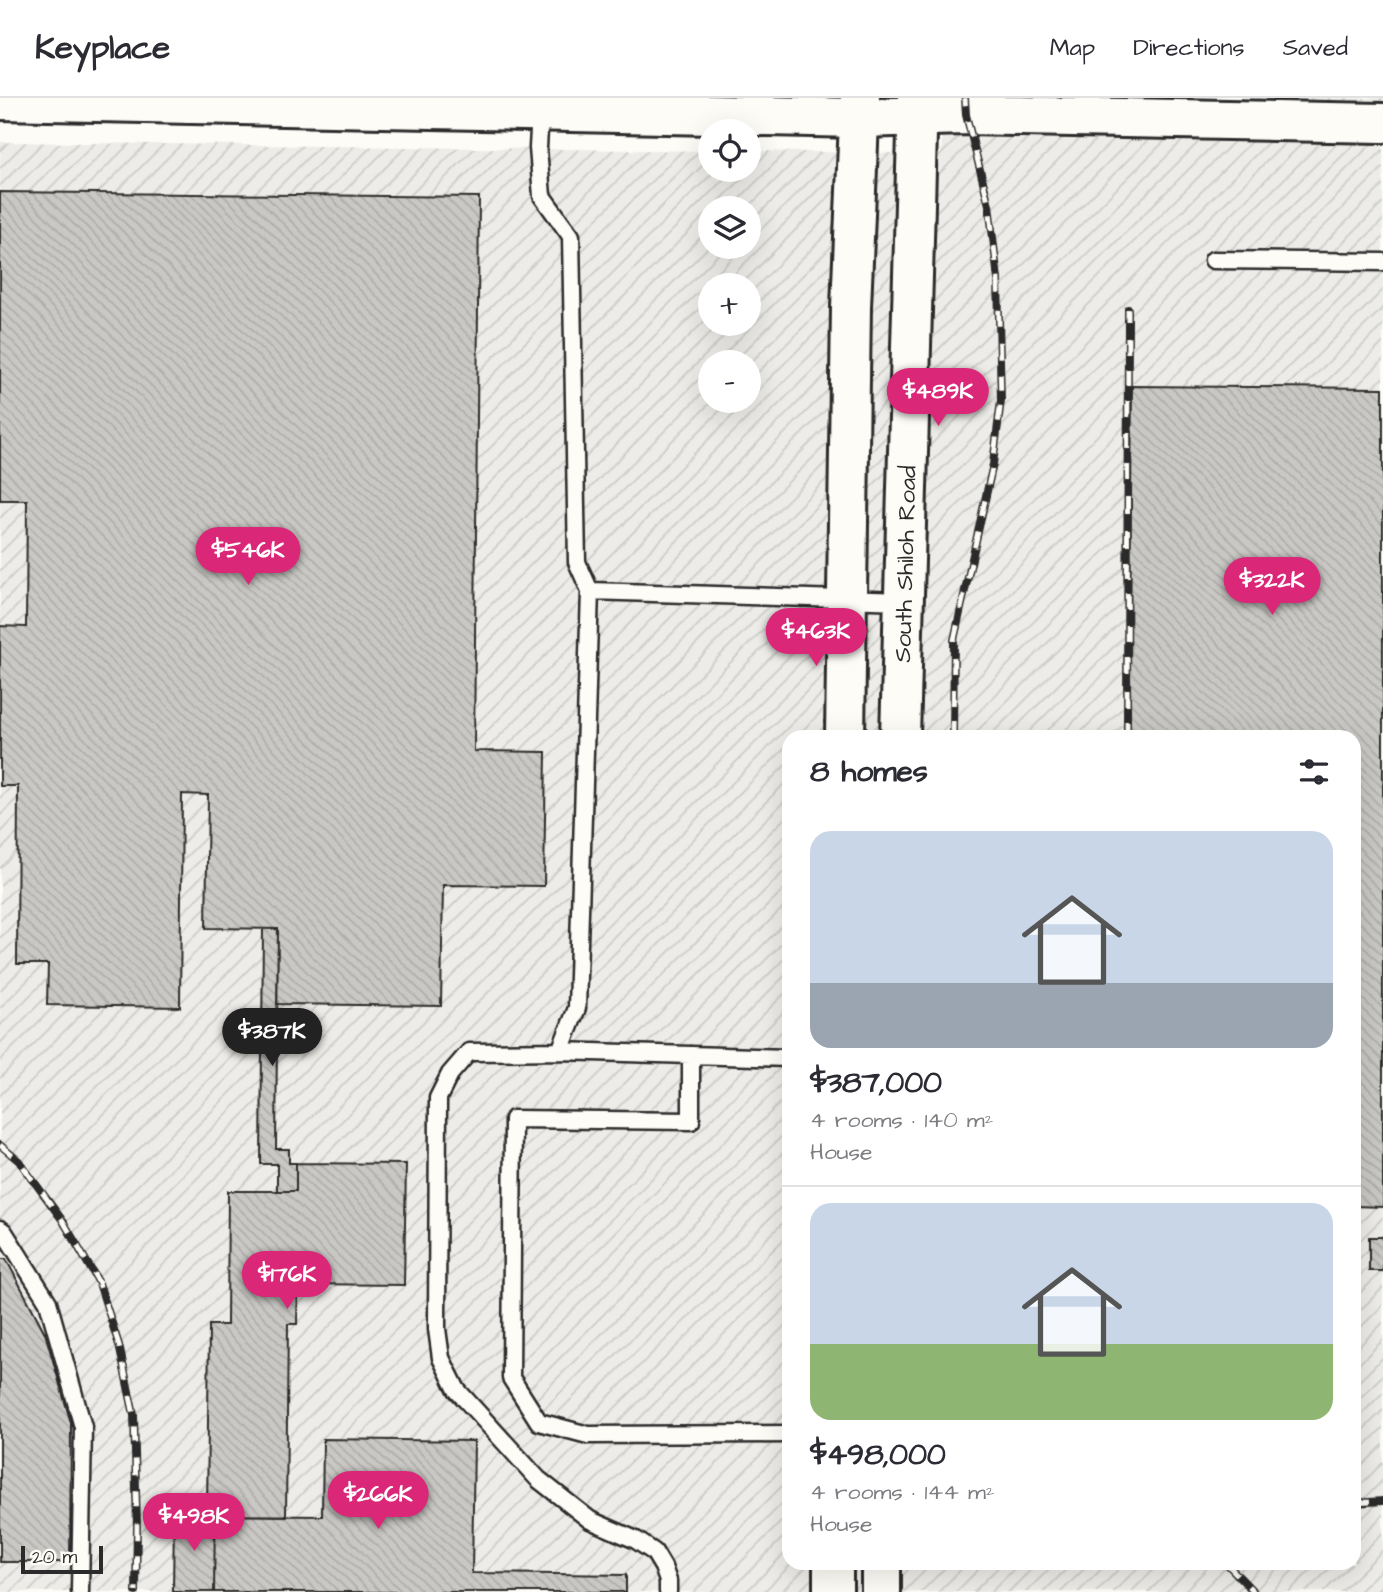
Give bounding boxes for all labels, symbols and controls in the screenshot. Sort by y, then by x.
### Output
text: Keyplace [35,25,170,71]
text: Map [1050,31,1095,65]
text: Directions [1133,31,1245,65]
text: Saved [1283,31,1348,65]
map controls [698,119,761,413]
button: locate [698,119,761,182]
button: layers [698,196,761,259]
button: + [698,273,761,336]
button: − [698,350,761,413]
pin: $489K [889,368,987,428]
text: $489K [903,375,973,407]
street label: South Shiloh Road [886,465,926,663]
pin: $546K [199,528,297,587]
text: $546K [211,534,285,566]
pin: $322K [1223,558,1321,617]
text: $322K [1240,564,1304,596]
pin: $463K [767,608,865,668]
text: $463K [782,615,850,647]
text: 8 homes [810,751,928,793]
icon: filters [1295,753,1333,791]
icon: home [1009,877,1135,1003]
pin: $387K [223,1009,321,1068]
text: $387K [238,1015,306,1047]
text: $387,000 [810,1062,942,1104]
text: 4 rooms · 140 m² [810,1104,993,1136]
text: House [810,1136,873,1168]
icon: home [1009,1249,1135,1375]
pin: $176K [238,1252,336,1311]
text: $176K [258,1258,316,1290]
text: $498,000 [810,1434,946,1476]
pin: $266K [329,1472,427,1531]
text: 4 rooms · 144 m² [810,1476,995,1508]
text: $266K [344,1478,412,1510]
pin: $498K [145,1494,243,1553]
text: $498K [159,1500,229,1532]
text: House [810,1508,873,1540]
scale bar [21,1543,103,1575]
text: 20 m [32,1544,77,1571]

